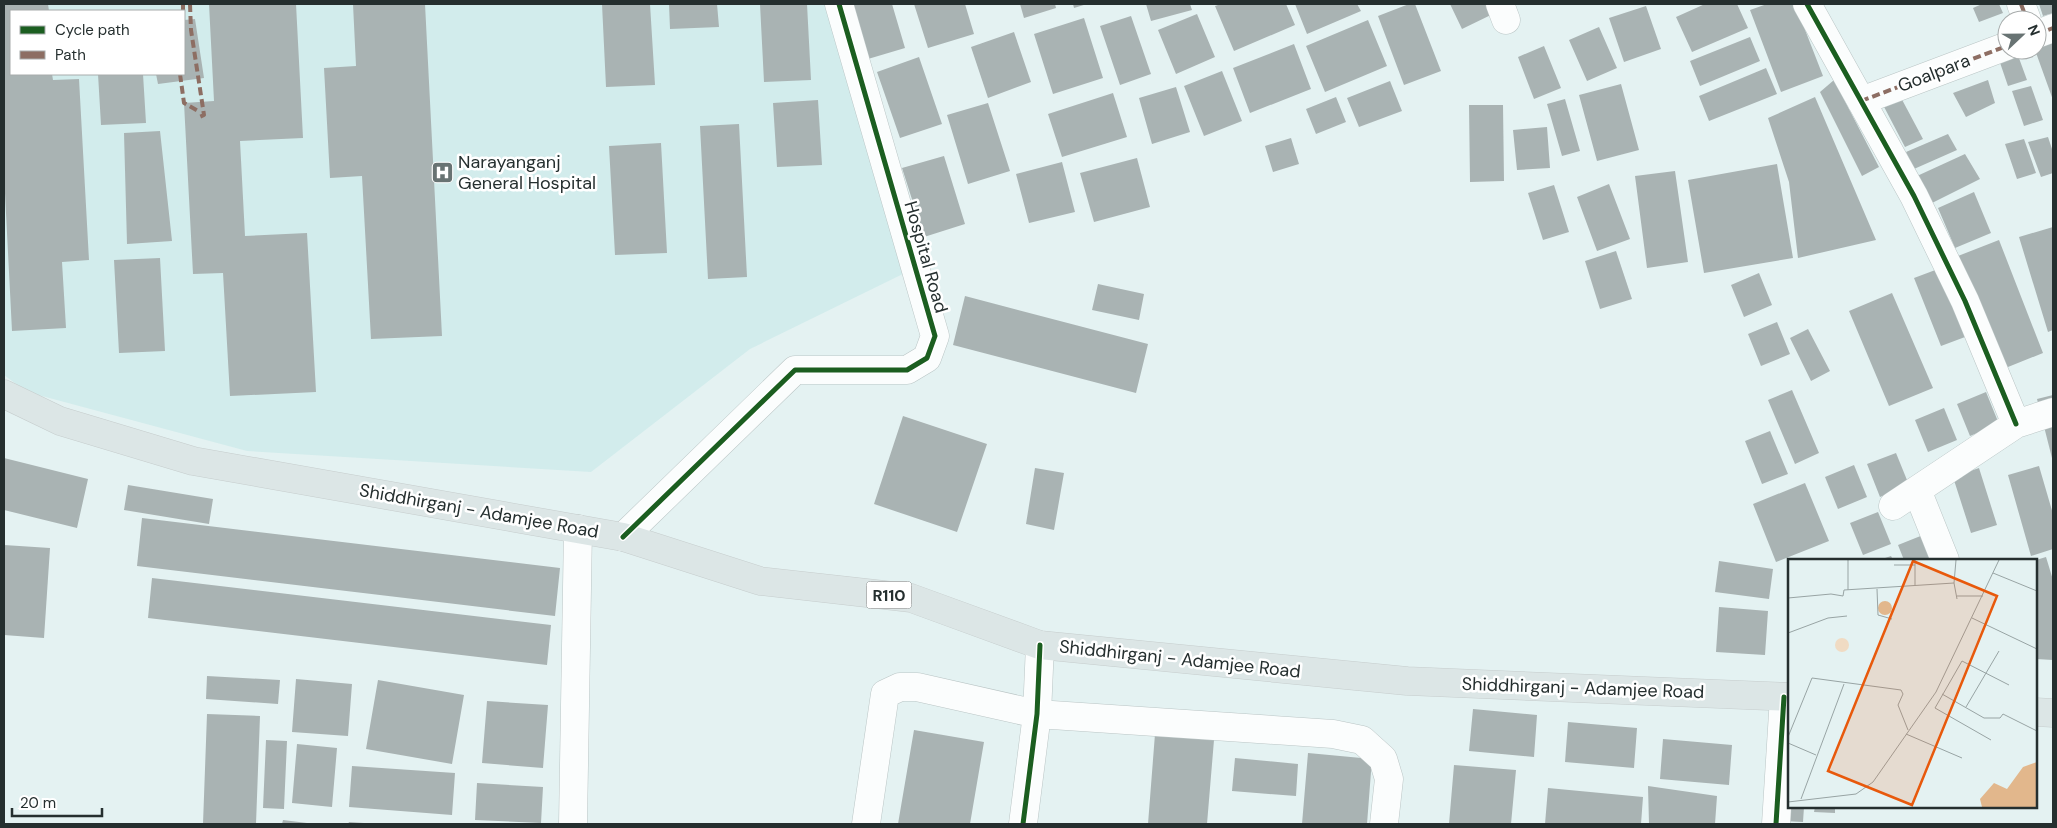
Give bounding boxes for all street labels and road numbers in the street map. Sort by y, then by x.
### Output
street label: Goalpara [1894,48,1974,98]
street label: Hospital Road [899,198,953,316]
street label: Shiddhirganj - Adamjee Road [357,478,601,544]
road number: R110 [866,582,912,608]
street label: Shiddhirganj - Adamjee Road [1058,634,1302,684]
street label: Shiddhirganj - Adamjee Road [1461,672,1705,704]

